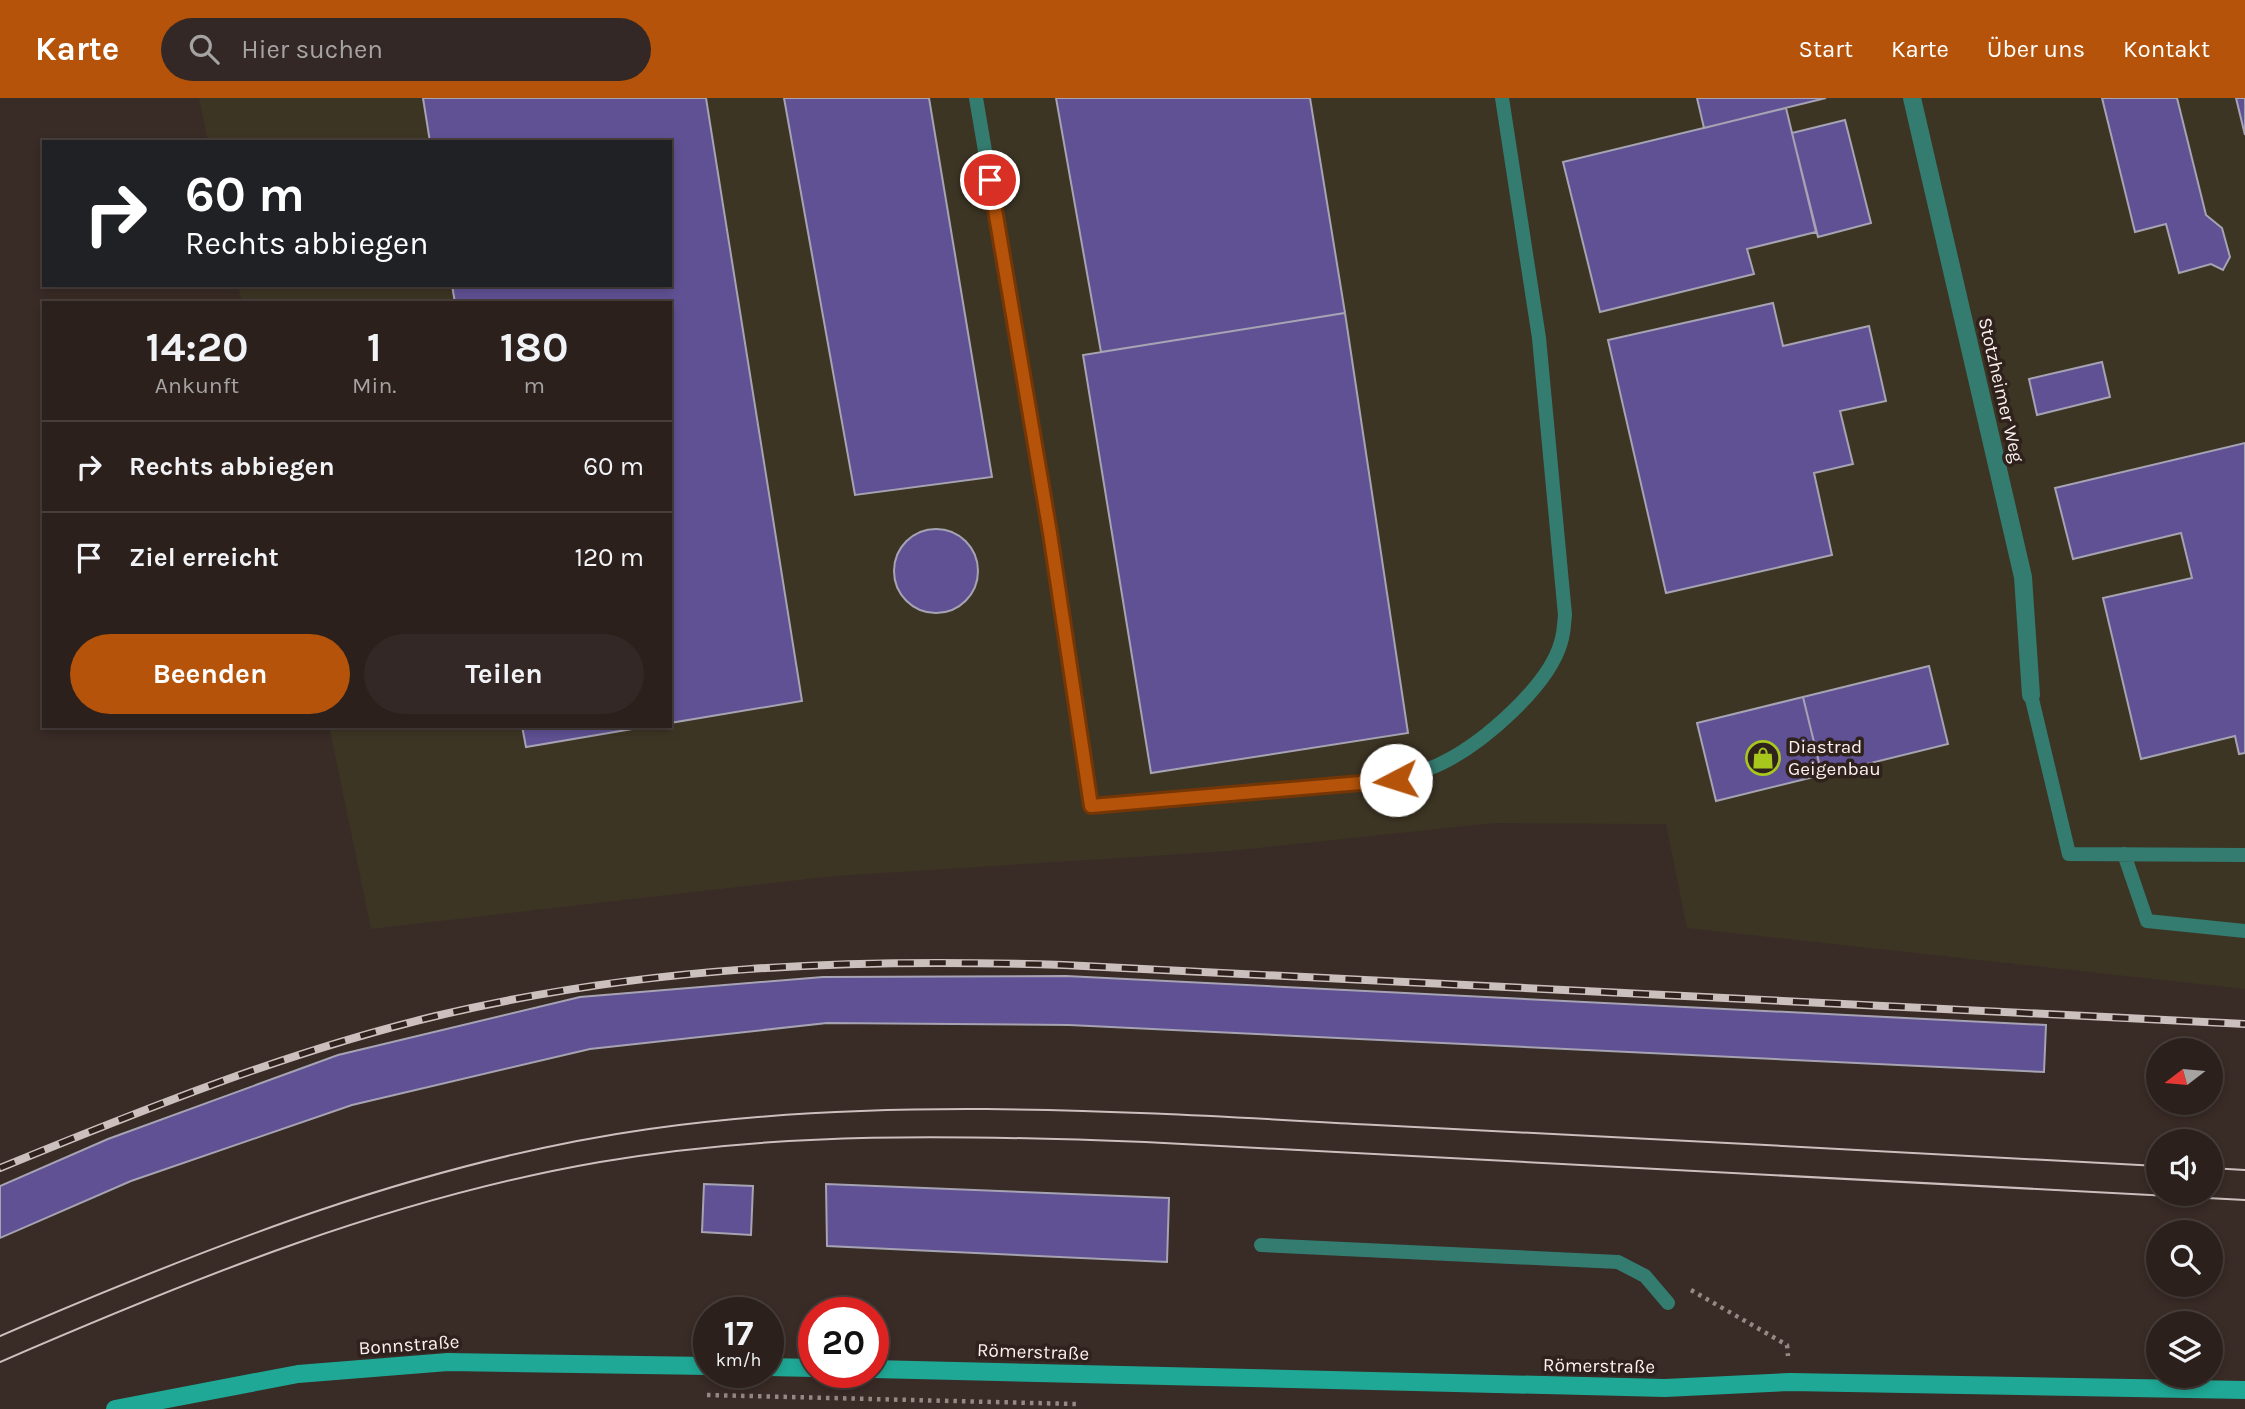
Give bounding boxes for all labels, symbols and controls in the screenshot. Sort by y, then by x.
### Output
search box [161,18,651,81]
text: Karte [35,30,119,68]
icon: search [185,30,223,68]
text: Hier suchen [241,34,383,65]
text: Start [1799,35,1853,63]
text: Karte [1891,35,1949,63]
text: Über uns [1987,35,2085,63]
text: Kontakt [2123,35,2210,63]
pin [960,150,1020,210]
icon: arrive [971,161,1009,199]
text: 60 m [185,166,305,223]
icon: right [70,168,161,259]
text: Rechts abbiegen [185,225,429,262]
street label: Stotzheimer Weg [1974,315,2028,465]
text: 14:20 [145,322,249,372]
text: 1 [367,322,382,372]
text: 180 [500,322,569,372]
text: Ankunft [155,372,239,399]
text: Min. [352,372,396,399]
text: m [523,372,545,399]
icon: right [70,448,108,486]
text: Rechts abbiegen [129,451,335,482]
text: 60 m [583,451,644,482]
icon: arrive [70,539,108,577]
text: Ziel erreicht [129,542,279,573]
text: 120 m [574,542,644,573]
button: Beenden [70,634,350,714]
button: Teilen [364,634,644,714]
place label: Diastrad Geigenbau [1788,736,1881,780]
shop icon: Diastrad Geigenbau [1744,739,1782,777]
position arrow [1359,743,1433,817]
north arrow [2146,1038,2222,1115]
map controls [2146,1038,2223,1388]
button: sound [2146,1129,2223,1206]
button: search [2146,1220,2223,1297]
speed limit sign: 20 [798,1297,889,1388]
button: layers [2146,1311,2223,1388]
text: 17 [724,1313,753,1354]
street label: Bonnstraße [358,1331,460,1359]
street label: Römerstraße [977,1339,1089,1365]
text: km/h [716,1349,761,1371]
street label: Römerstraße [1543,1354,1655,1378]

